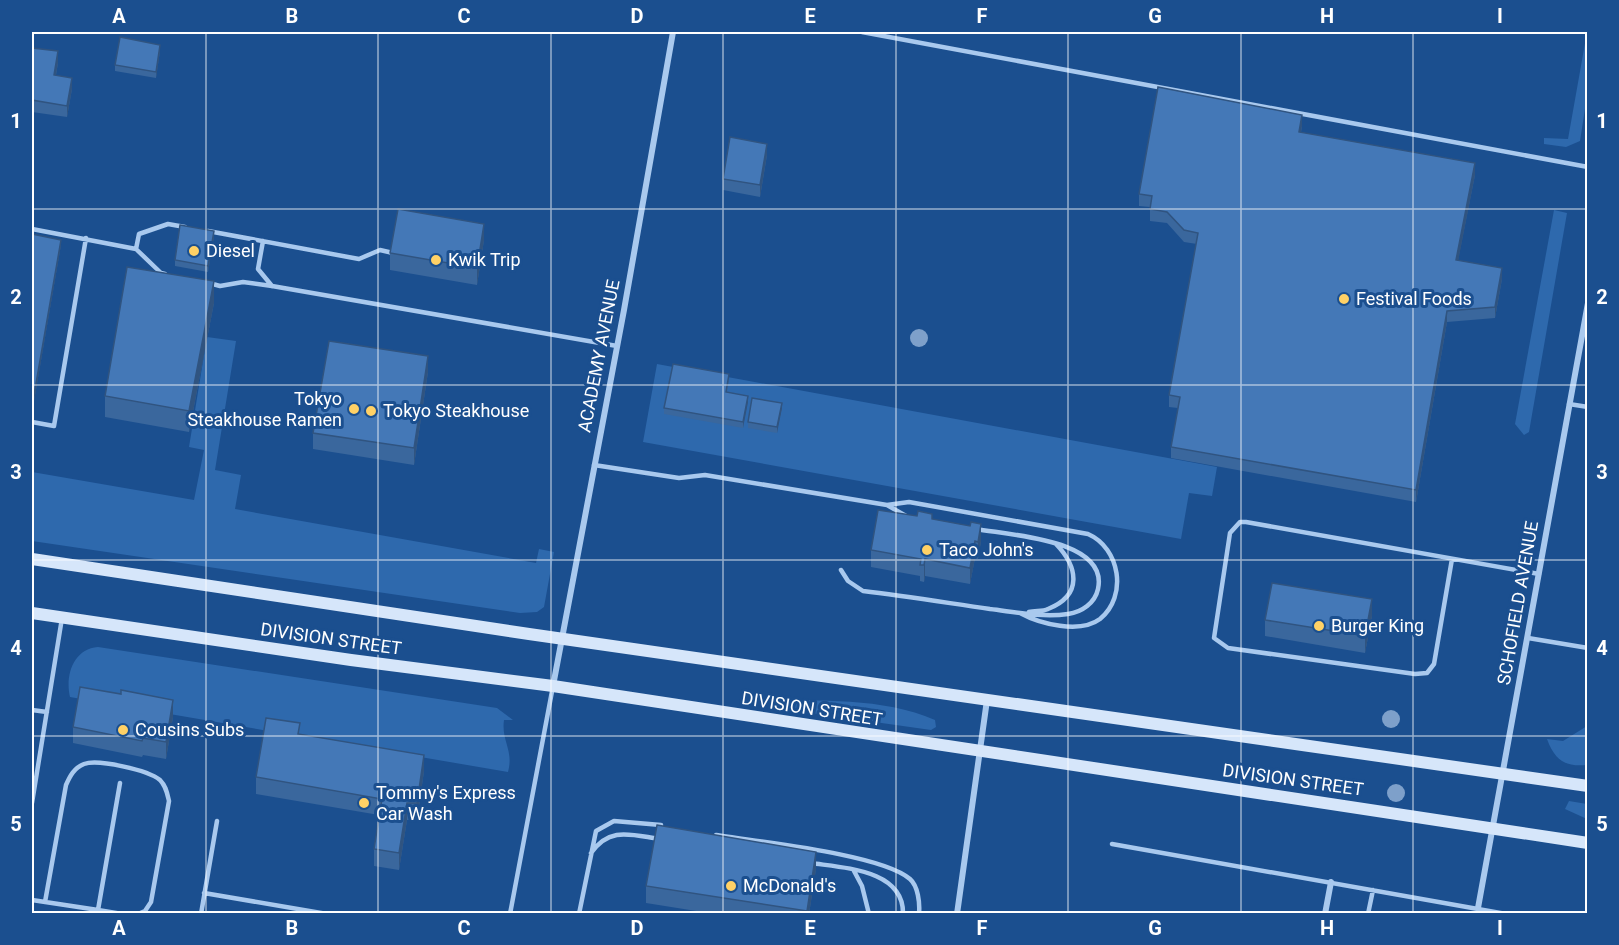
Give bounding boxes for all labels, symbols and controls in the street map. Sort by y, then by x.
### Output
text: A [112,4,126,28]
text: B [286,4,298,28]
text: C [457,4,471,28]
text: D [631,4,644,28]
text: E [804,4,816,28]
text: F [977,4,988,28]
text: G [1148,4,1162,28]
text: H [1320,4,1334,28]
text: I [1497,4,1503,28]
text: 1 [10,109,22,133]
text: 1 [1596,109,1608,133]
place label: Diesel [206,240,255,261]
marker: Diesel [187,244,201,258]
place label: Kwik Trip [448,249,521,270]
marker: Kwik Trip [429,253,443,267]
street label: ACADEMY AVENUE [573,278,624,434]
text: 2 [10,285,22,309]
text: 2 [1596,285,1608,309]
place label: Festival Foods [1356,288,1472,309]
marker: Festival Foods [1337,292,1351,306]
place label: Tokyo Steakhouse Ramen [187,388,342,430]
place label: Tokyo Steakhouse [383,400,529,421]
marker: Tokyo Steakhouse Ramen [347,402,361,416]
marker: Tokyo Steakhouse [364,404,378,418]
text: 3 [10,460,22,484]
text: 3 [1596,460,1608,484]
street label: SCHOFIELD AVENUE [1493,519,1542,687]
place label: Taco John's [939,539,1034,560]
marker: Taco John's [920,543,934,557]
place label: Burger King [1331,615,1424,636]
street label: DIVISION STREET [259,618,403,659]
marker: Burger King [1312,619,1326,633]
text: 4 [10,636,22,660]
text: 4 [1596,636,1608,660]
street label: DIVISION STREET [740,687,884,730]
place label: Cousins Subs [135,719,244,740]
marker: Cousins Subs [116,723,130,737]
street label: DIVISION STREET [1221,759,1365,800]
place label: Tommy's Express Car Wash [376,782,516,824]
marker: Tommy's Express Car Wash [357,796,371,810]
text: 5 [10,812,22,836]
text: 5 [1596,812,1608,836]
place label: McDonald's [743,875,836,896]
marker: McDonald's [724,879,738,893]
text: A [112,916,126,940]
text: B [286,916,298,940]
text: C [457,916,471,940]
text: D [631,916,644,940]
text: E [804,916,816,940]
text: F [977,916,988,940]
text: G [1148,916,1162,940]
text: H [1320,916,1334,940]
text: I [1497,916,1503,940]

